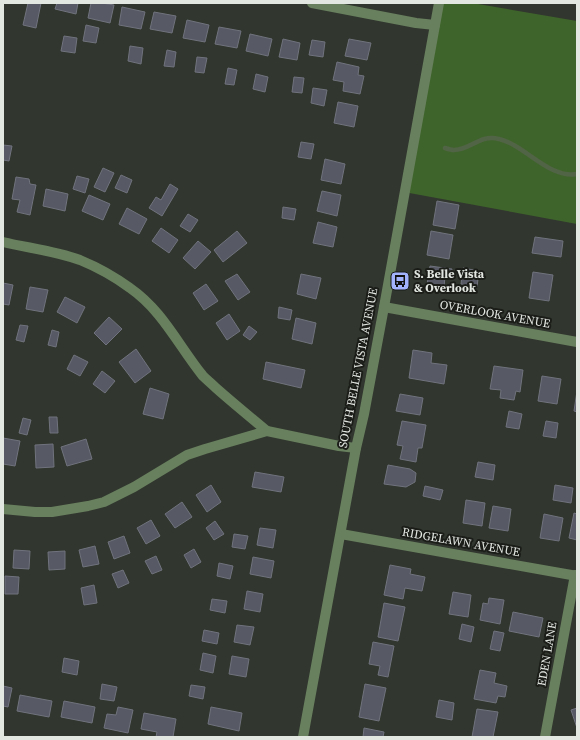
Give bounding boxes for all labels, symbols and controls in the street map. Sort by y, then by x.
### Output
place label: S. Belle Vista & Overlook [414,266,485,296]
bus stop icon: S. Belle Vista & Overlook [389,270,411,292]
street label: SOUTH BELLE VISTA AVENUE [335,287,381,449]
street label: OVERLOOK AVENUE [438,296,552,332]
street label: RIDGELAWN AVENUE [401,524,521,560]
street label: EDEN LANE [533,621,561,687]

